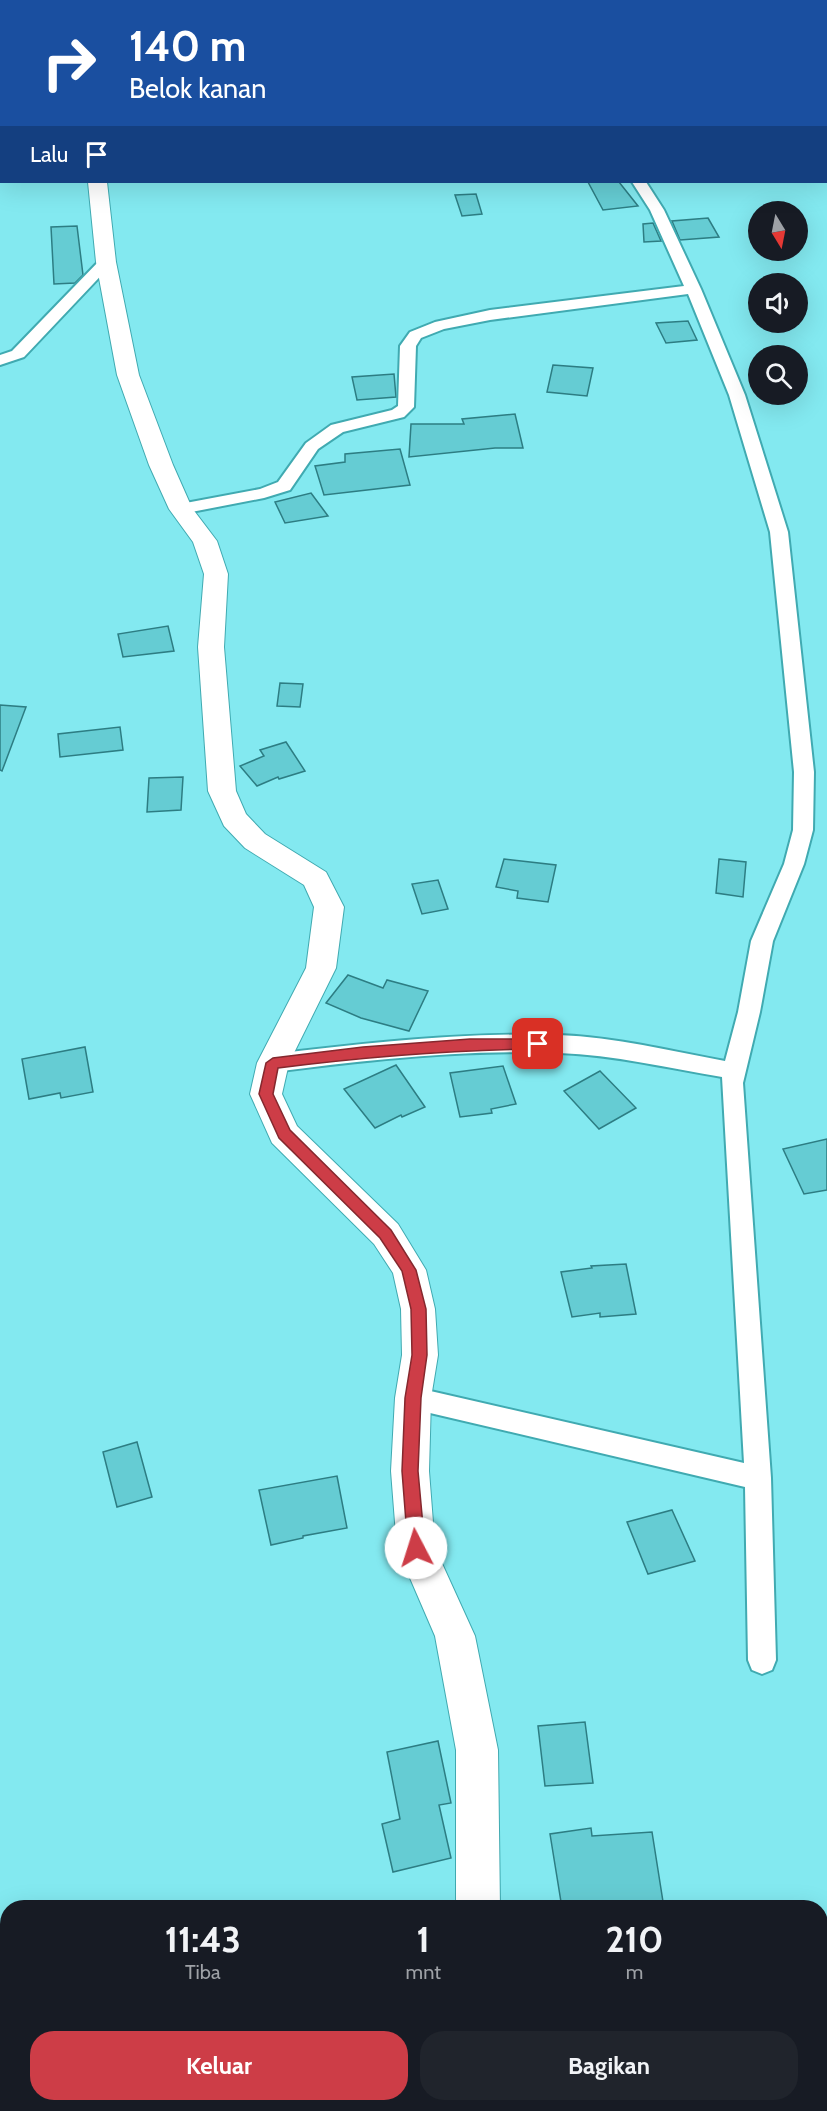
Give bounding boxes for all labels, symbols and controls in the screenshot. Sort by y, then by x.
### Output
text: 140 m [129,20,246,72]
icon: right [30,24,108,102]
text: Belok kanan [129,72,266,105]
icon: arrive [80,138,113,171]
text: Lalu [30,141,68,168]
north arrow [748,201,808,261]
map controls [748,201,808,405]
button: sound [748,273,808,333]
button: search [748,345,808,405]
pin [512,1018,563,1069]
icon: arrive [521,1027,554,1060]
position arrow [384,1516,448,1580]
text: 11:43 [165,1917,241,1961]
text: 1 [417,1917,430,1961]
text: 210 [606,1917,663,1961]
text: Tiba [185,1960,221,1984]
text: mnt [406,1960,441,1984]
text: m [626,1960,643,1984]
button: Keluar [30,2031,408,2100]
button: Bagikan [420,2031,798,2100]

